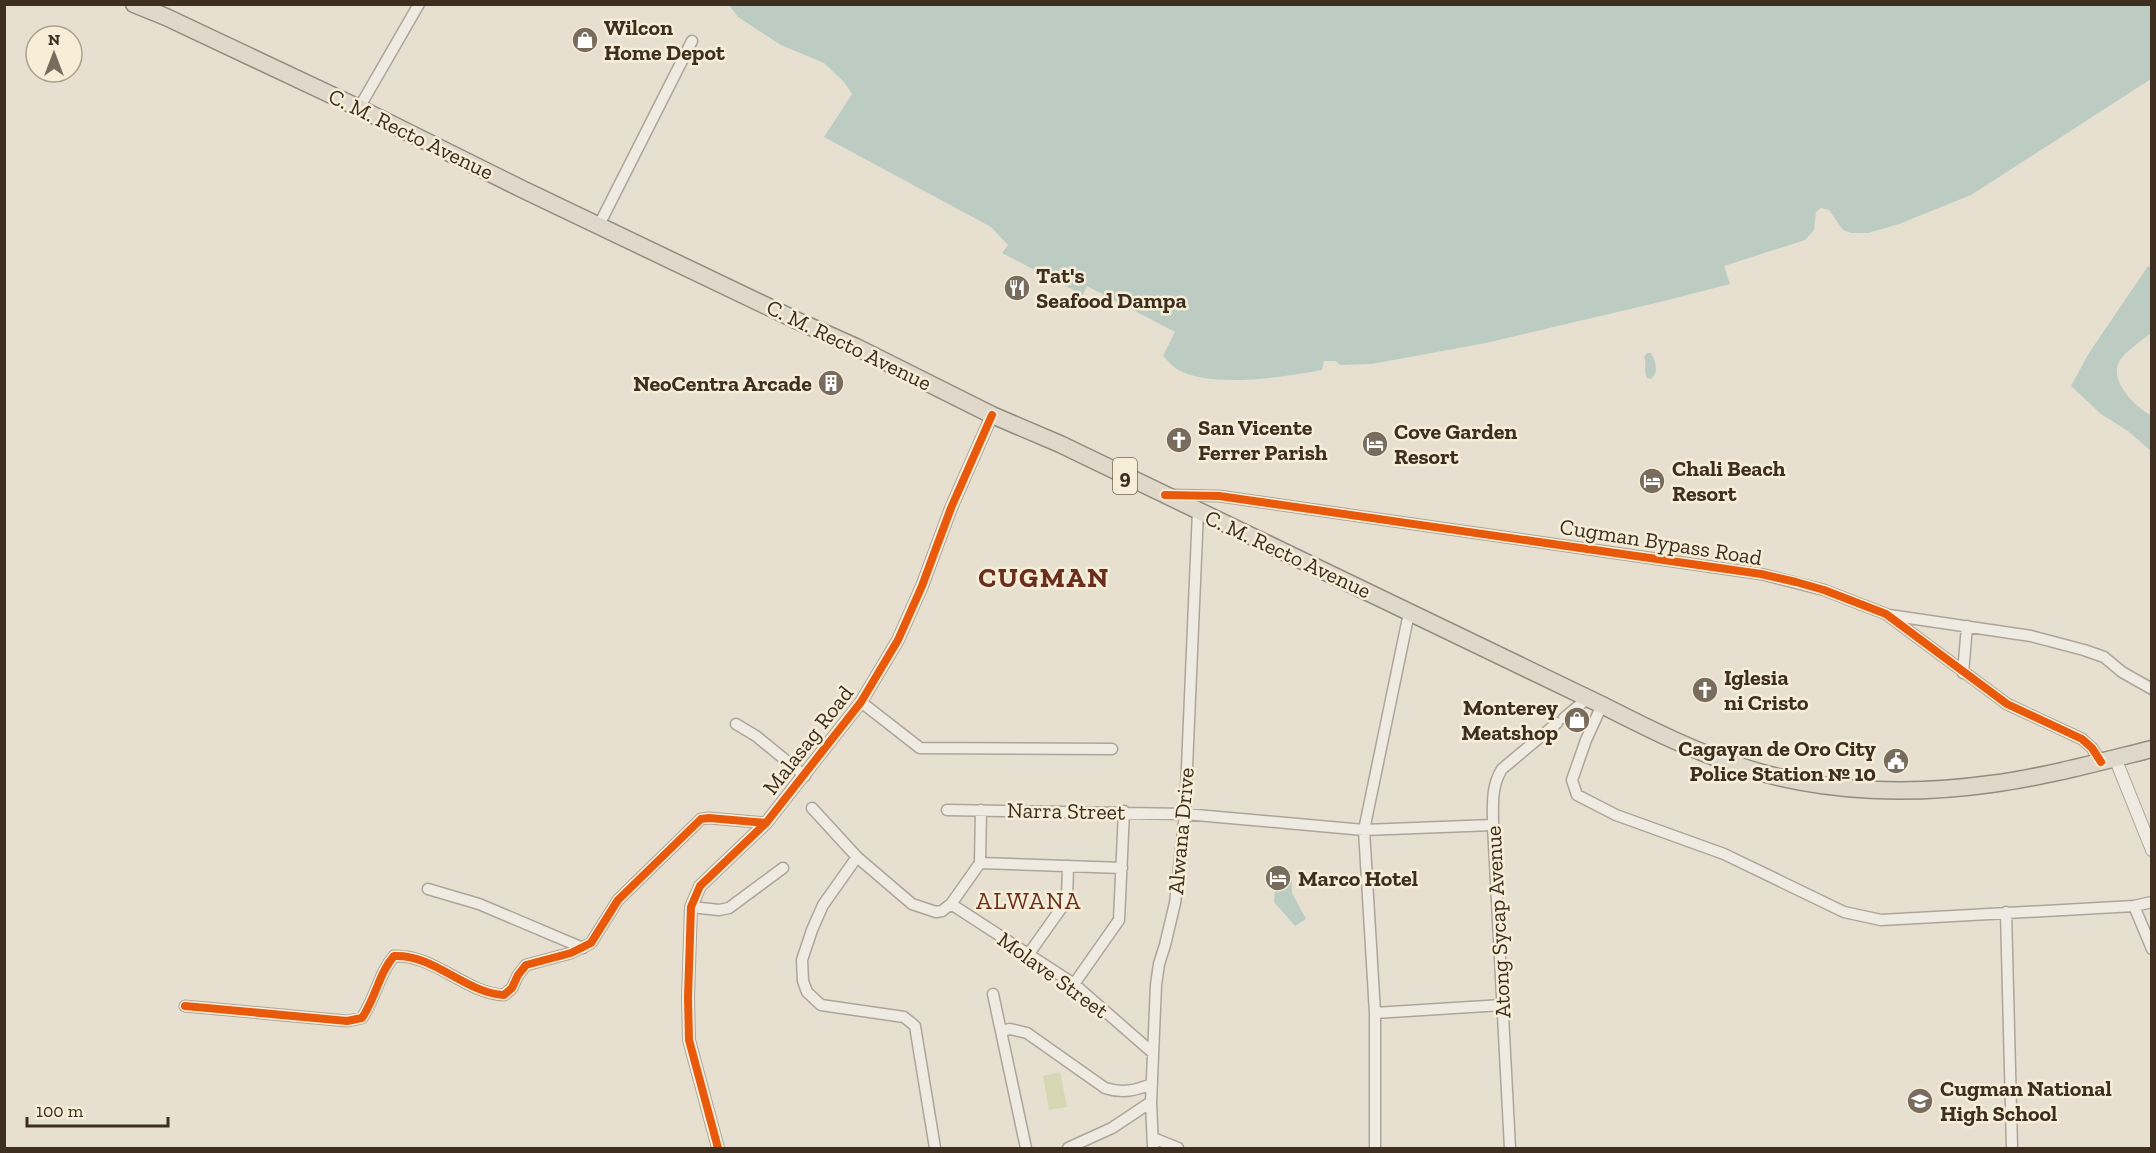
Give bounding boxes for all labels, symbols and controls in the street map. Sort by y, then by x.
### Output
place label: Wilcon Home Depot [604,14,725,66]
north arrow [24,24,84,84]
shop icon: Wilcon Home Depot [570,25,600,55]
text: N [48,30,60,49]
street label: C. M. Recto Avenue [324,82,498,186]
place label: Tat's Seafood Dampa [1036,262,1187,314]
restaurant icon: Tat's Seafood Dampa [1002,273,1032,303]
street label: C. M. Recto Avenue [762,293,936,397]
building icon: NeoCentra Arcade [816,368,846,398]
place label: NeoCentra Arcade [633,370,812,397]
place label: San Vicente Ferrer Parish [1198,414,1328,466]
place label: Cove Garden Resort [1394,418,1517,470]
church icon: San Vicente Ferrer Parish [1164,425,1194,455]
hotel icon: Cove Garden Resort [1360,429,1390,459]
place label: Chali Beach Resort [1672,455,1786,507]
road number: 9 [1113,458,1137,494]
hotel icon: Chali Beach Resort [1637,466,1667,496]
street label: C. M. Recto Avenue [1201,504,1375,604]
street label: Cugman Bypass Road [1558,513,1764,571]
district label: CUGMAN [978,561,1110,594]
place label: Iglesia ni Cristo [1724,664,1809,716]
church icon: Iglesia ni Cristo [1690,675,1720,705]
street label: Malasag Road [757,680,859,800]
place label: Monterey Meatshop [1461,694,1558,746]
shop icon: Monterey Meatshop [1562,705,1592,735]
place label: Cagayan de Oro City Police Station № 10 [1678,735,1876,787]
public building icon: Cagayan de Oro City Police Station № 10 [1881,746,1911,776]
street label: Alwana Drive [1162,766,1200,896]
street label: Narra Street [1007,796,1126,826]
street label: Atong Sycap Avenue [1479,825,1517,1019]
hotel icon: Marco Hotel [1263,863,1293,893]
place label: Marco Hotel [1298,865,1418,892]
district label: ALWANA [976,886,1082,915]
street label: Molave Street [992,926,1114,1025]
place label: Cugman National High School [1940,1075,2112,1127]
school or university icon: Cugman National High School [1905,1086,1935,1116]
scale bar [27,1090,168,1128]
text: 100 m [36,1100,84,1122]

